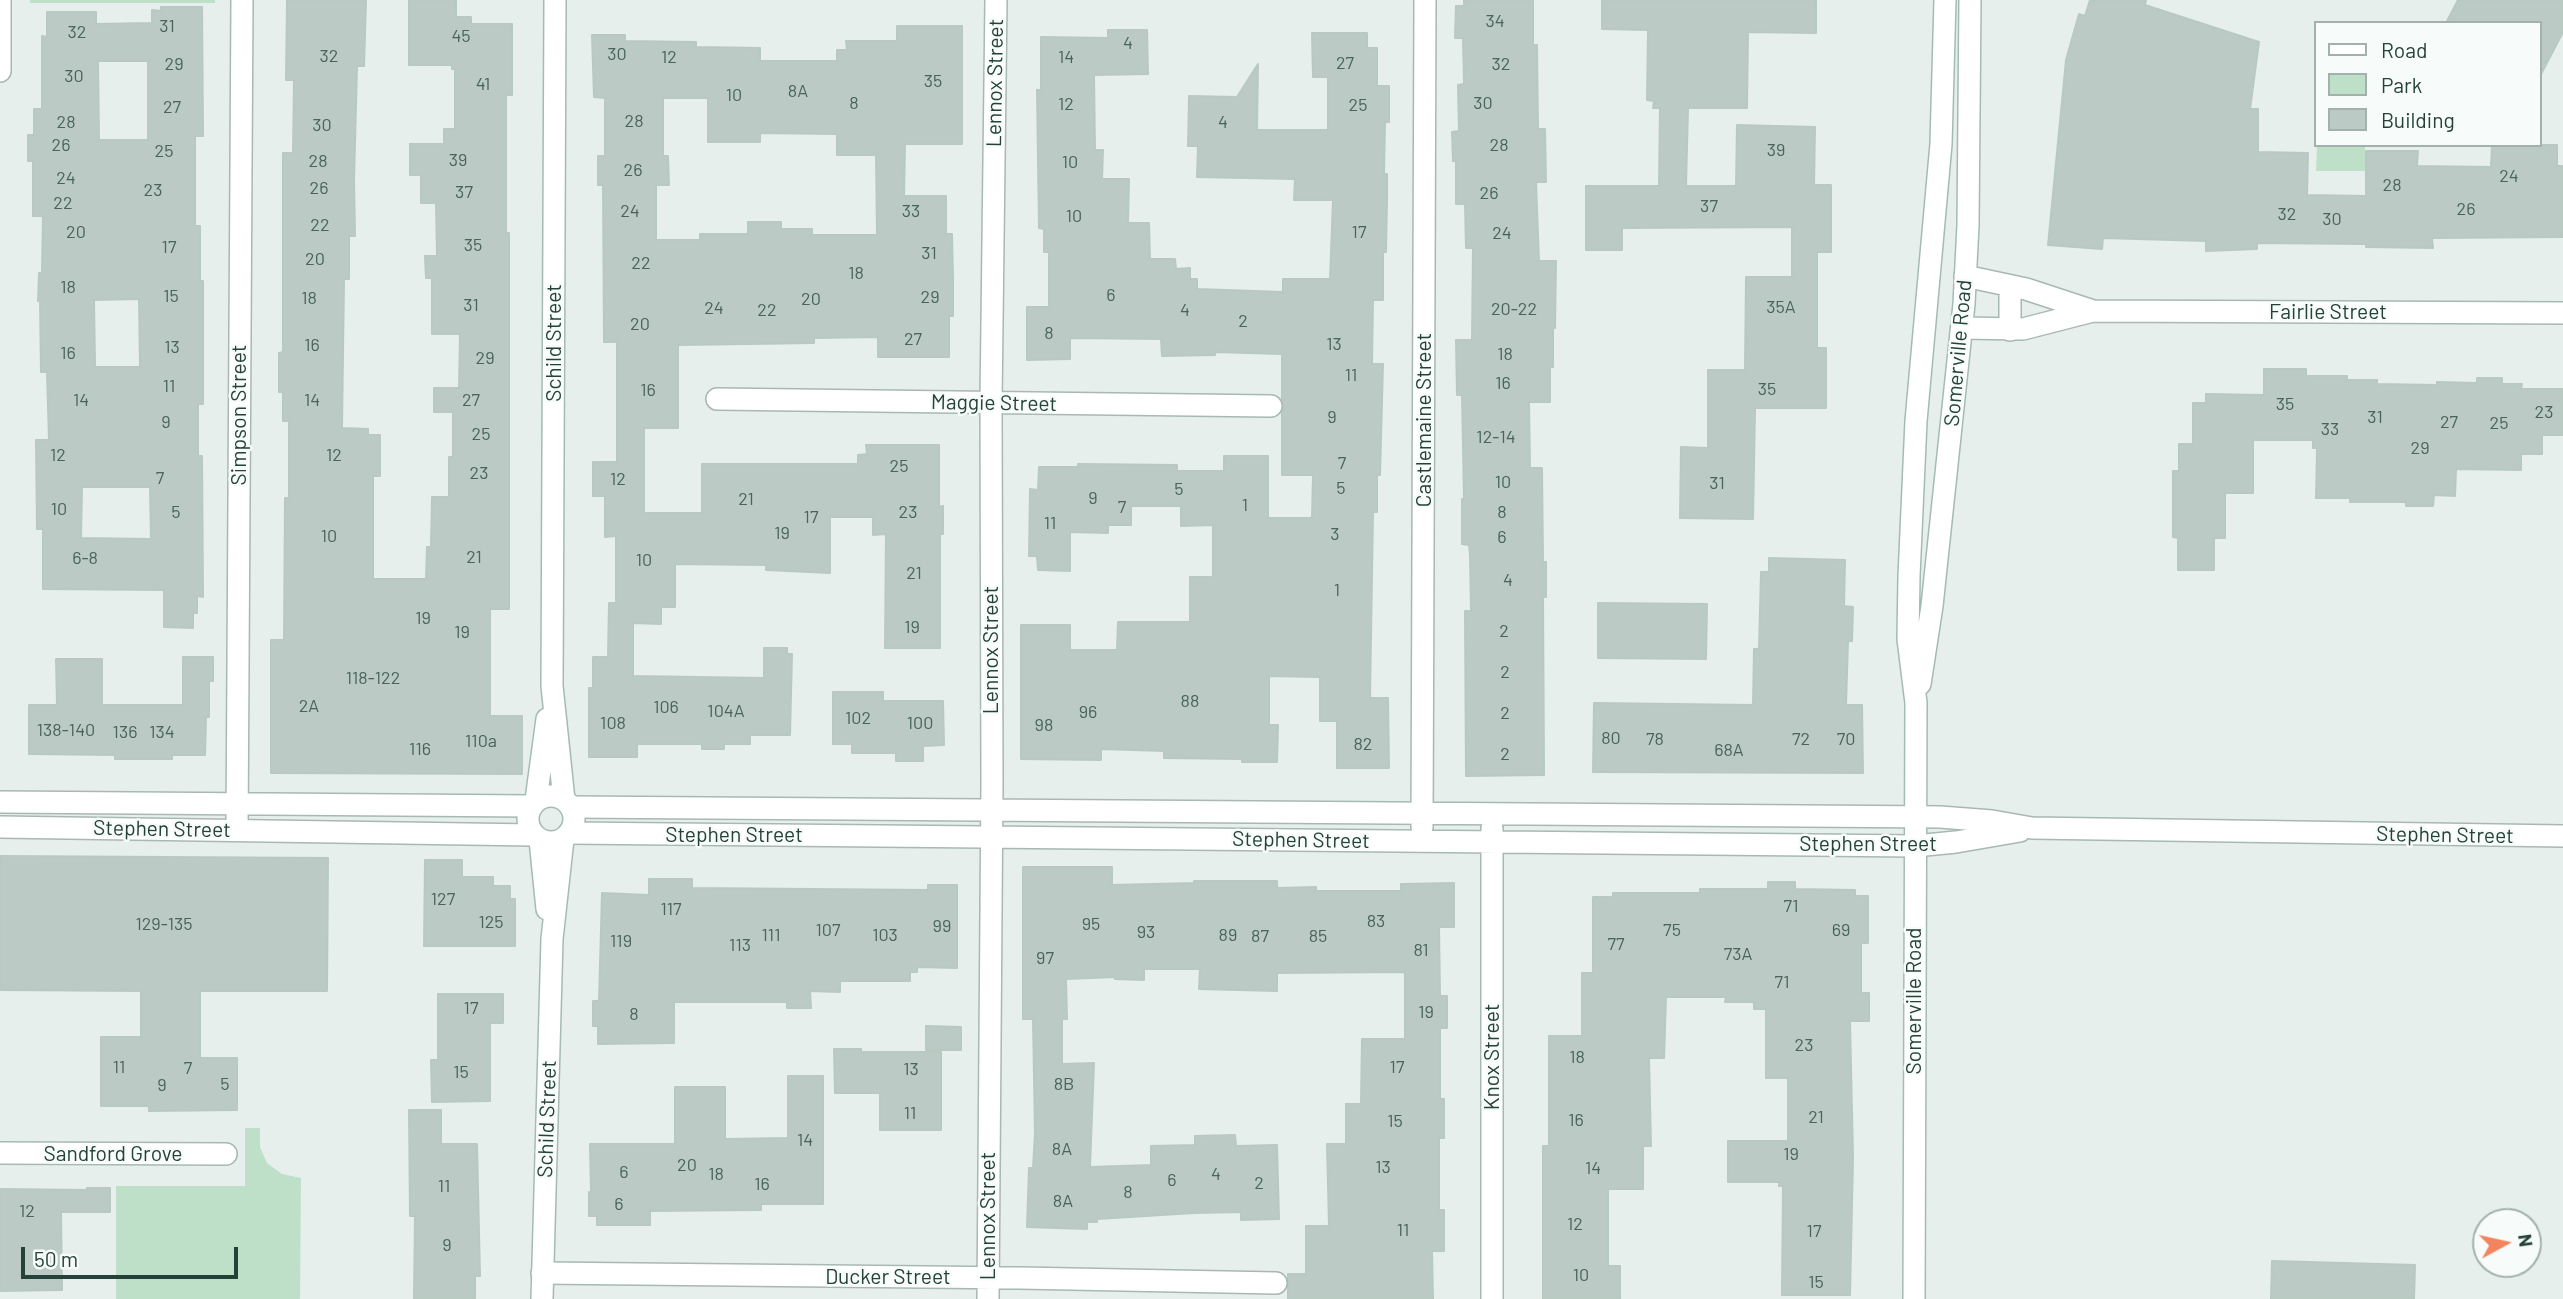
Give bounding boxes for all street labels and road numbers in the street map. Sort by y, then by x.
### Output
street label: Lennox Street [981,19,1009,147]
street label: Somerville Road [1939,279,1977,427]
street label: Schild Street [541,284,567,402]
street label: Fairlie Street [2269,299,2387,325]
street label: Castlemaine Street [1411,333,1437,507]
street label: Simpson Street [226,345,252,485]
street label: Maggie Street [931,389,1057,417]
street label: Lennox Street [978,586,1004,714]
street label: Stephen Street [93,815,231,843]
street label: Stephen Street [2376,821,2514,849]
street label: Stephen Street [665,822,803,848]
street label: Stephen Street [1232,826,1370,854]
street label: Stephen Street [1799,831,1937,857]
street label: Somerville Road [1901,927,1927,1075]
street label: Knox Street [1479,1004,1505,1110]
street label: Schild Street [532,1060,562,1178]
street label: Sandford Grove [44,1141,182,1167]
street label: Lennox Street [975,1152,1001,1280]
street label: Ducker Street [825,1264,951,1290]

